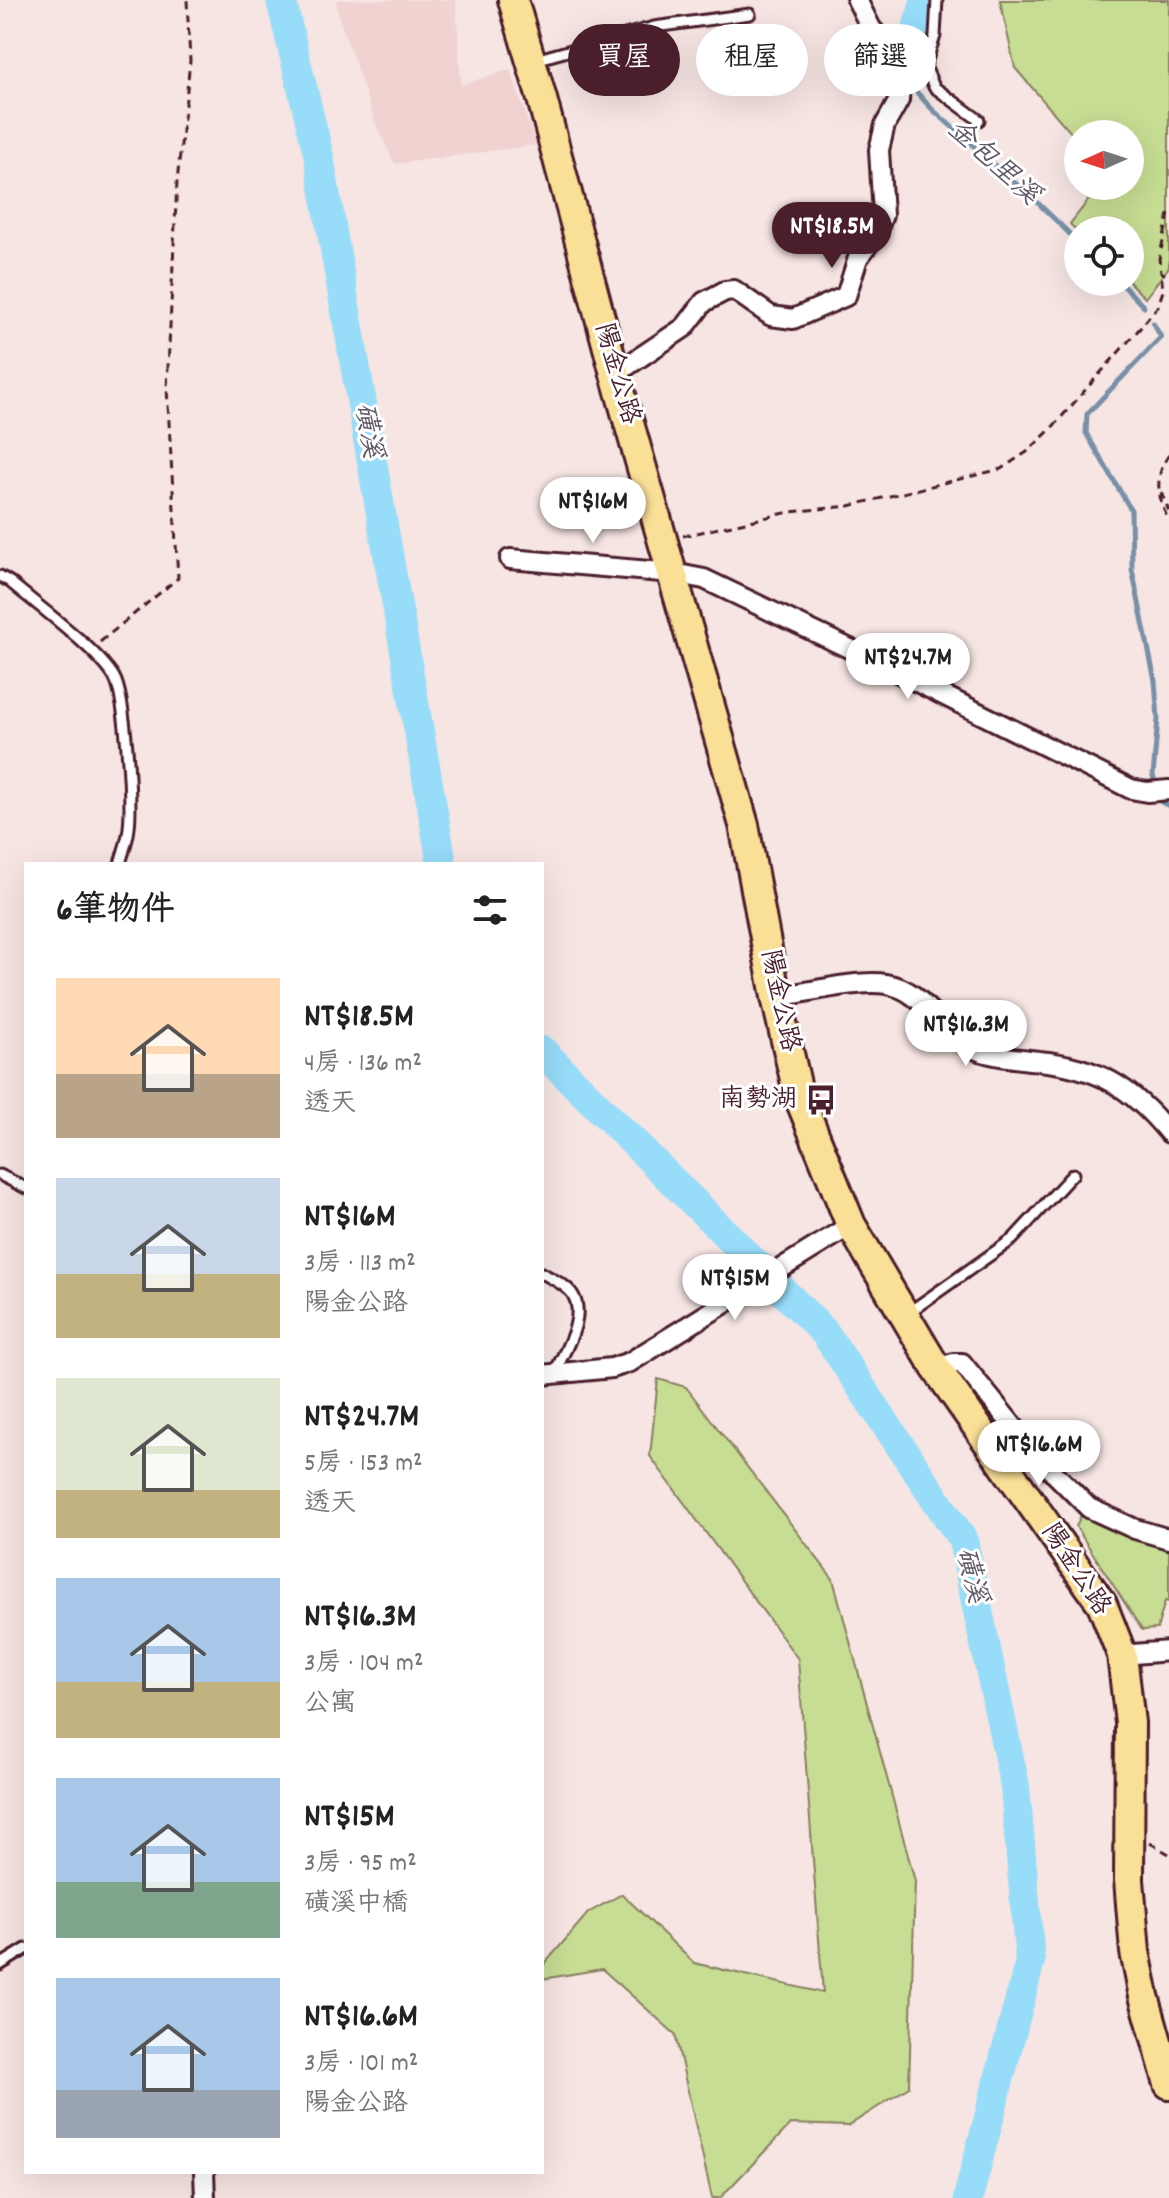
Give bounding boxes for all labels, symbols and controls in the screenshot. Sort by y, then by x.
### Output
chip: 買屋 [568,24,680,96]
chip: 租屋 [696,24,808,96]
chip: 篩選 [824,24,936,96]
water label: 金包里溪 [937,112,1048,218]
north arrow [1064,120,1144,200]
map controls [1064,120,1144,296]
pin: NT$18.5M [749,202,915,270]
text: NT$18.5M [790,209,874,246]
button: locate [1064,216,1144,296]
street label: 陽金公路 [584,319,648,429]
water label: 磺溪 [341,400,391,464]
pin: NT$16M [528,477,658,545]
text: NT$16M [558,484,628,521]
pin: NT$24.7M [825,633,991,701]
text: NT$24.7M [864,640,952,677]
text: 6筆物件 [56,888,175,937]
icon: filters [468,888,512,932]
street label: 陽金公路 [750,946,808,1056]
text: NT$18.5M [304,994,414,1043]
pin: NT$16.3M [883,1000,1049,1068]
text: NT$16.3M [923,1007,1009,1044]
icon: home [120,1010,216,1106]
text: 4房 · 136 m² [304,1046,422,1083]
place label: 南勢湖 [719,1082,797,1119]
bus stop icon: 南勢湖 [804,1083,838,1117]
text: 透天 [304,1086,356,1123]
text: NT$16M [304,1194,396,1243]
icon: home [120,1210,216,1306]
text: 3房 · 113 m² [304,1246,416,1283]
pin: NT$15M [670,1254,800,1322]
text: NT$15M [700,1261,770,1298]
text: 陽金公路 [304,1286,408,1323]
text: NT$24.7M [304,1394,419,1443]
icon: home [120,1410,216,1506]
pin: NT$16.6M [956,1420,1122,1488]
text: NT$16.6M [995,1427,1083,1464]
text: 5房 · 153 m² [304,1446,422,1483]
text: 透天 [304,1486,356,1523]
street label: 陽金公路 [1031,1516,1119,1624]
water label: 磺溪 [943,1544,996,1610]
text: NT$16.3M [304,1594,416,1643]
icon: home [120,1610,216,1706]
text: 3房 · 104 m² [304,1646,423,1683]
text: 公寓 [304,1686,356,1723]
text: NT$15M [304,1794,395,1843]
icon: home [120,1810,216,1906]
text: 3房 · 95 m² [304,1846,417,1883]
text: 磺溪中橋 [304,1886,408,1923]
text: NT$16.6M [304,1994,418,2043]
icon: home [120,2010,216,2106]
text: 3房 · 101 m² [304,2046,418,2083]
text: 陽金公路 [304,2086,408,2123]

